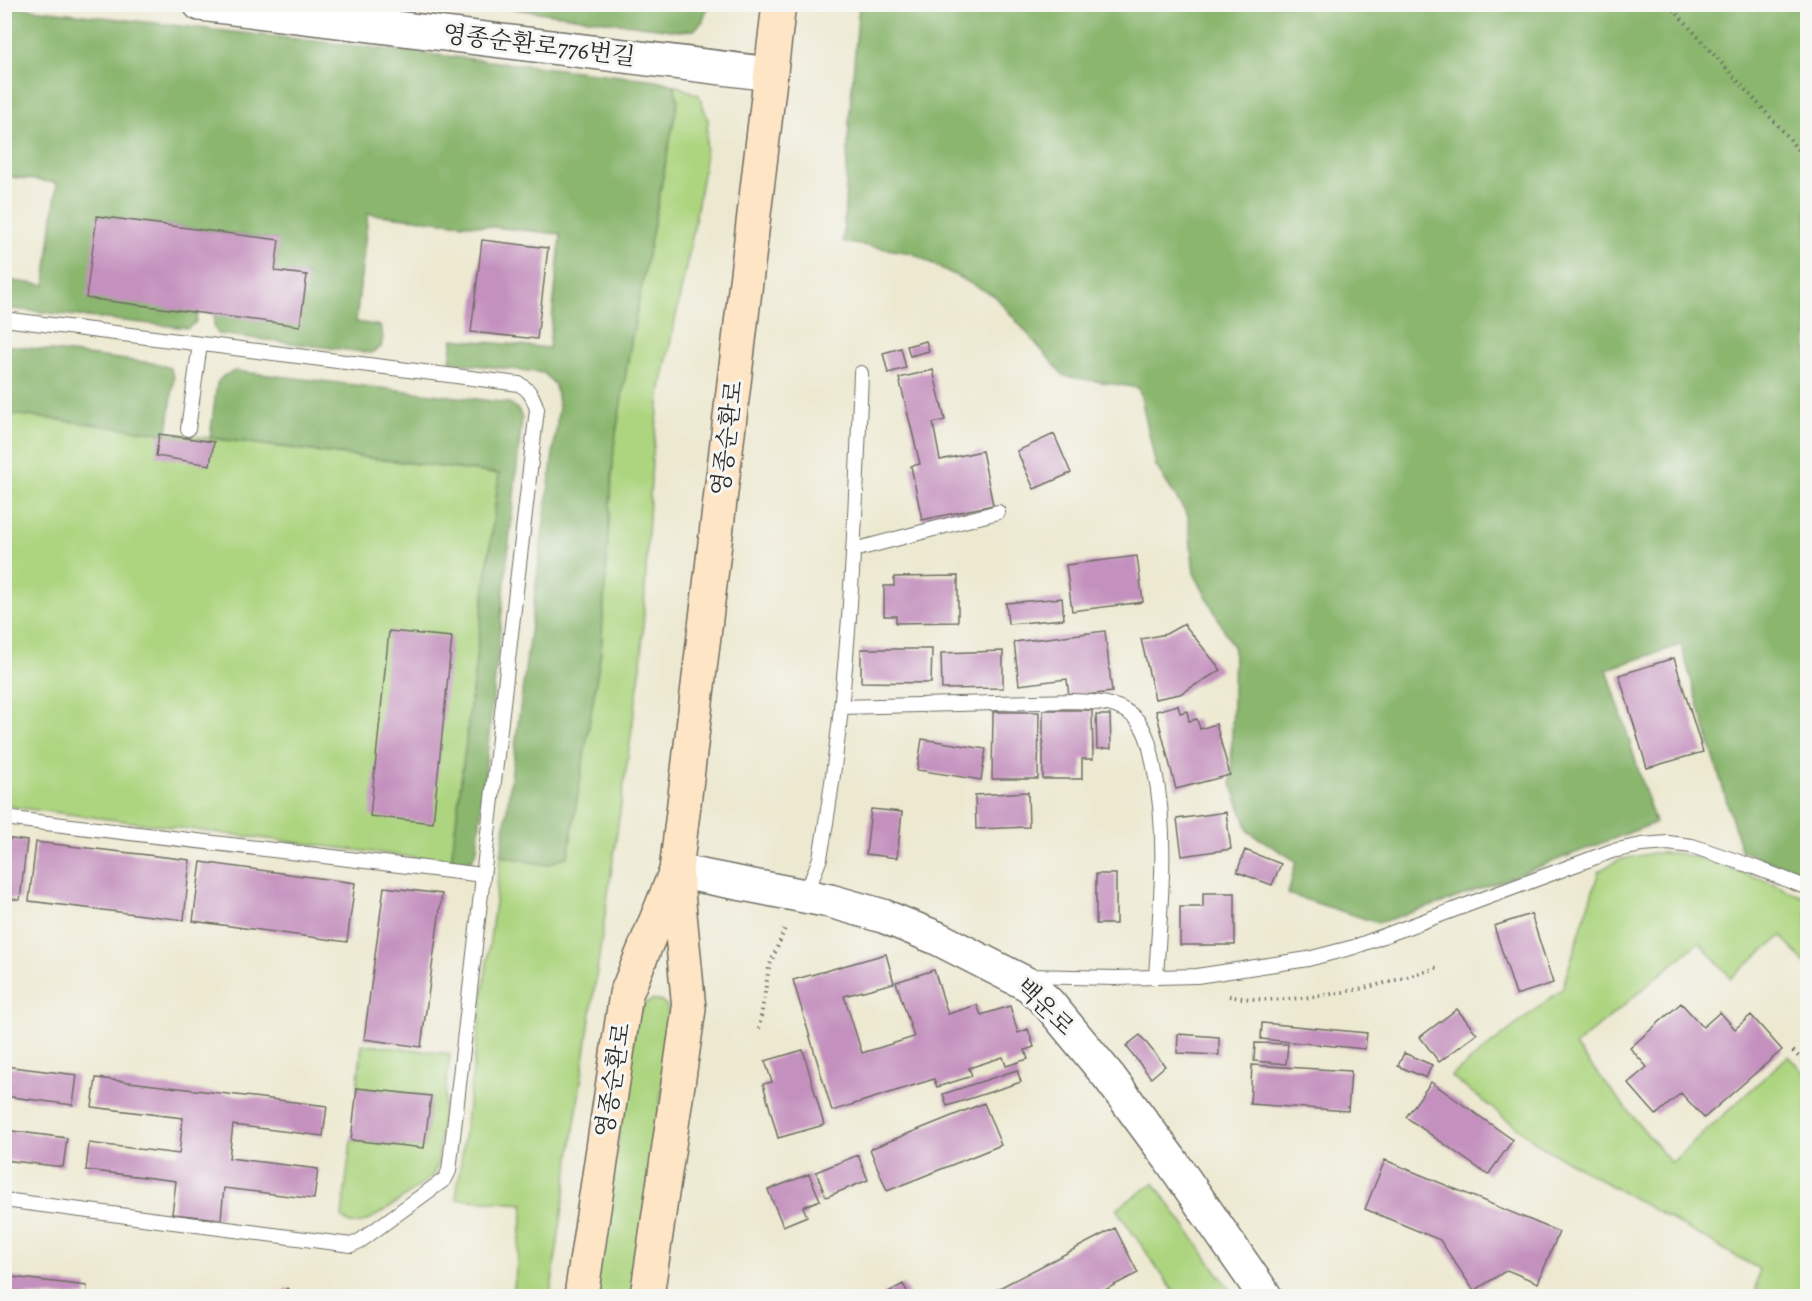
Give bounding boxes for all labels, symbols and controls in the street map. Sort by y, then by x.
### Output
street label: 영종순환로776번길 [441,17,637,73]
street label: 영종순환로 [704,379,750,497]
street label: 백운로 [1009,971,1081,1043]
street label: 영종순환로 [588,1020,638,1140]

